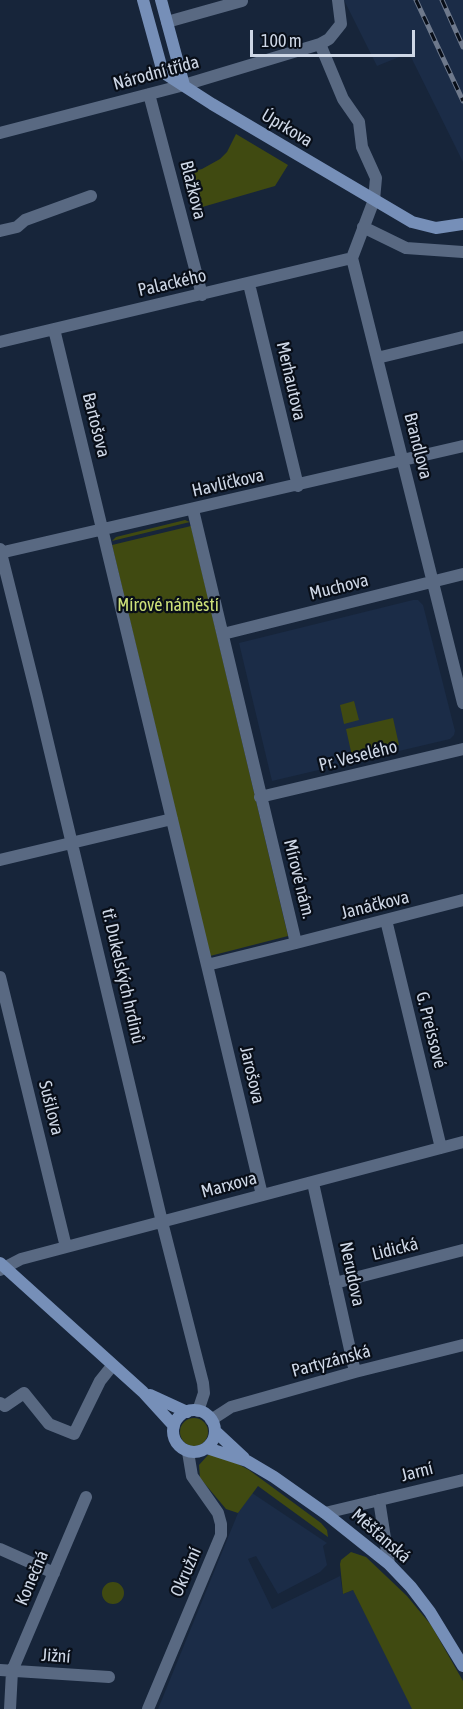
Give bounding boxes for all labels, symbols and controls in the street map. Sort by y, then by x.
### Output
scale bar [253,18,418,56]
text: 100 m [261,30,302,51]
street label: Národní třída [111,51,201,95]
street label: Úprkova [257,104,317,152]
street label: Blažkova [175,158,211,222]
street label: Palackého [136,265,208,301]
street label: Merhautova [271,339,311,423]
street label: Bartošova [78,390,114,460]
street label: Brandlova [399,411,437,481]
street label: Havlíčkova [190,464,266,502]
street label: Muchova [307,569,371,605]
park label: Mírové náměstí [117,594,219,616]
street label: Pr. Veselého [317,736,399,776]
street label: Mírové nám. [279,837,319,921]
street label: Janáčkova [339,886,411,924]
street label: tř. Dukelských hrdinů [97,906,149,1046]
street label: G. Preissové [411,990,451,1070]
street label: Jarošova [235,1044,269,1106]
street label: Sušilova [34,1079,68,1137]
street label: Marxova [199,1167,259,1203]
street label: Lidická [370,1233,420,1265]
street label: Nerudova [335,1240,369,1308]
street label: Partyzánská [289,1340,373,1382]
street label: Jarní [399,1458,435,1486]
street label: Měšťanská [347,1504,415,1568]
street label: Okružní [166,1544,206,1600]
street label: Konečná [11,1547,53,1609]
street label: Jižní [41,1644,71,1668]

